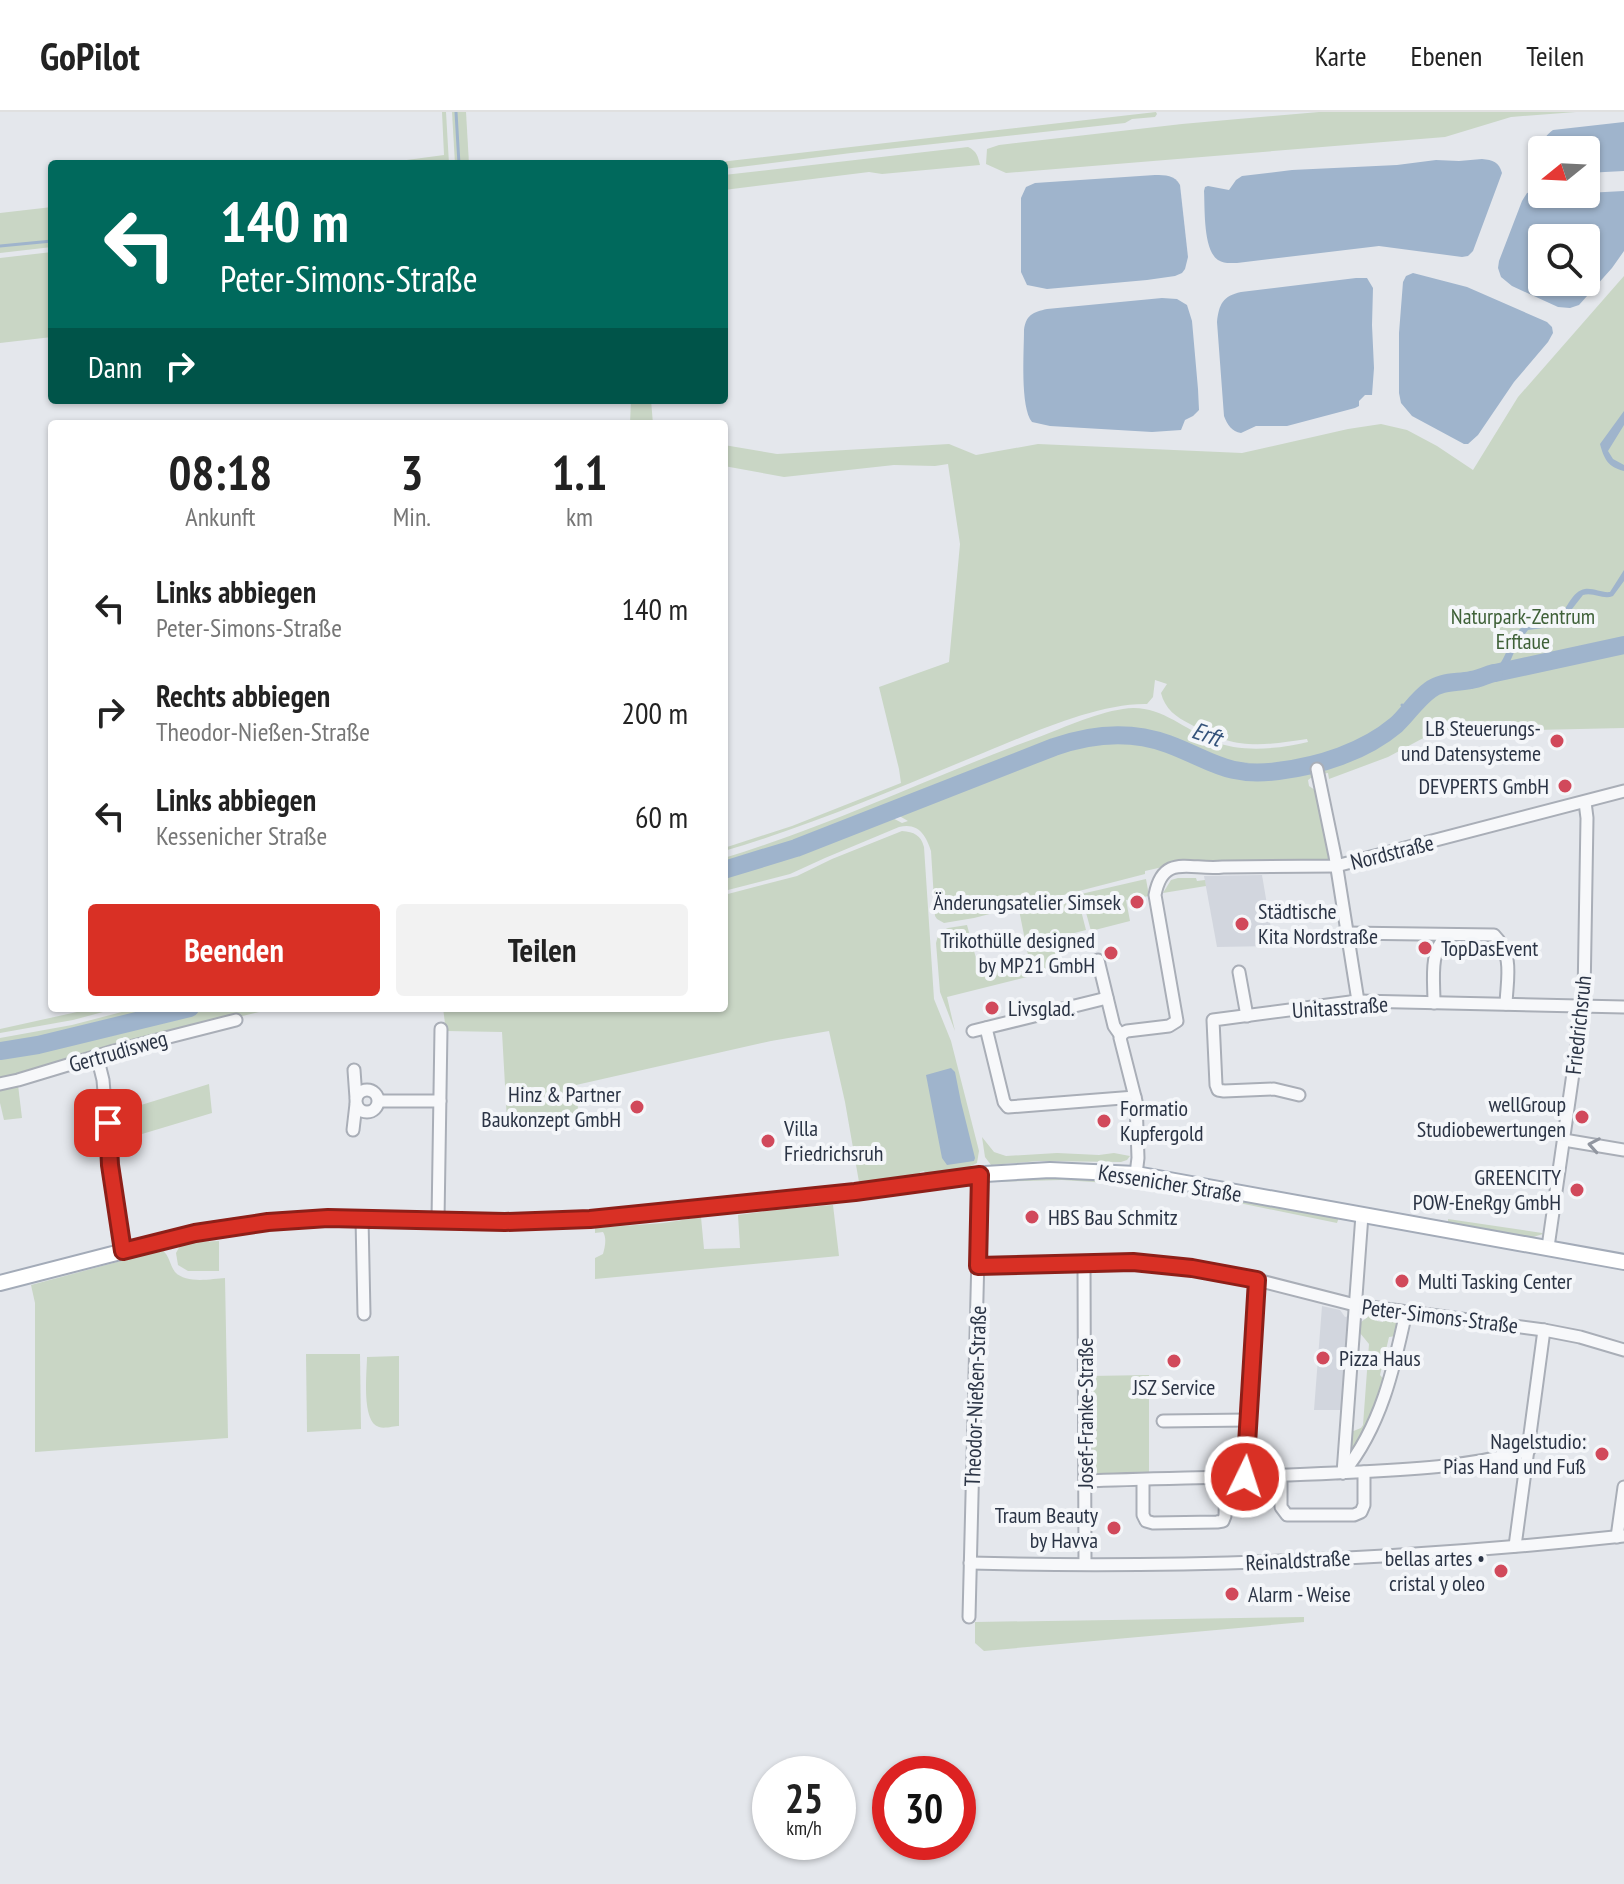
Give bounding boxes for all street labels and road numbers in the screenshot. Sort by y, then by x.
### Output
street label: Nordstraße [1347,828,1437,876]
street label: Friedrichsruh [1559,974,1597,1076]
street label: Unitasstraße [1291,990,1389,1024]
street label: Gertrudisweg [66,1024,170,1078]
street label: Kessenicher Straße [1096,1158,1244,1208]
street label: Peter-Simons-Straße [1360,1293,1520,1339]
street label: Theodor-Nießen-Straße [958,1305,992,1487]
street label: Josef-Franke-Straße [1071,1338,1099,1489]
street label: Reinaldstraße [1245,1543,1351,1577]

